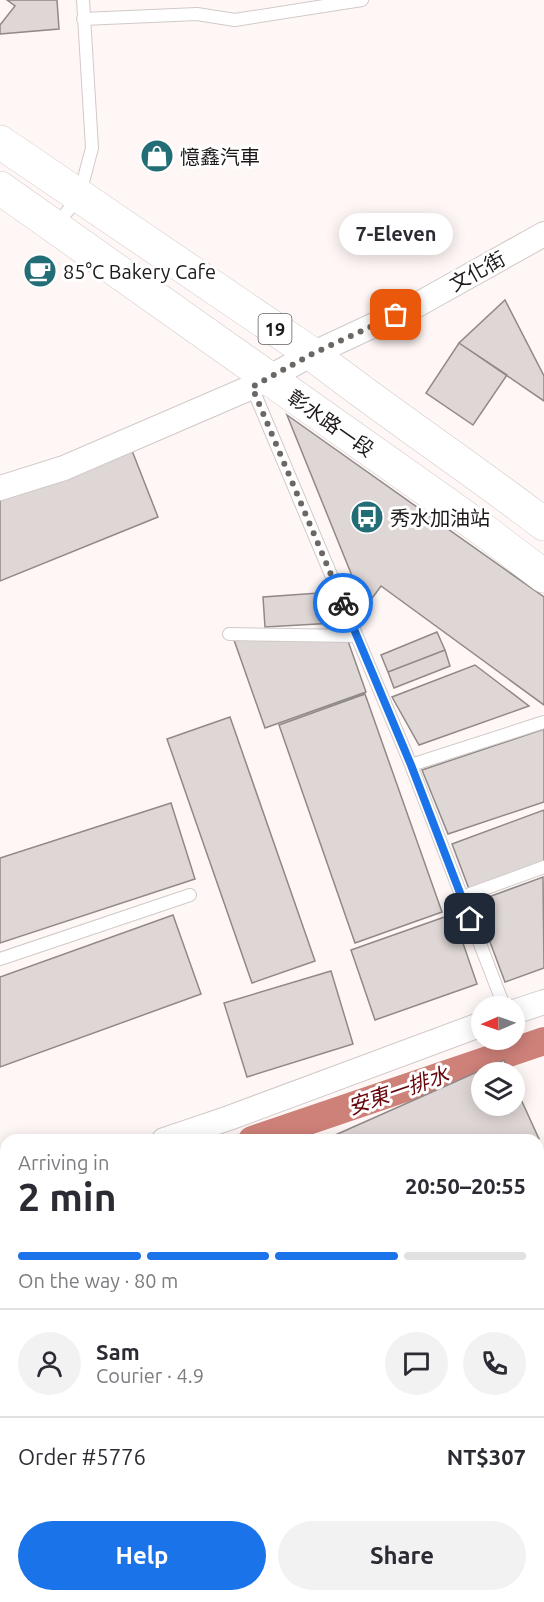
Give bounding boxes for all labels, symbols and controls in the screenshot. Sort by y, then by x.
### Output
shop icon: 憶鑫汽車 [139,138,175,174]
place label: 憶鑫汽車 [180,145,260,168]
callout: 7-Eleven [339,213,453,255]
text: 7-Eleven [356,222,437,245]
street label: 文化街 [445,246,509,296]
cafe icon: 85°C Bakery Cafe [22,253,58,289]
place label: 85°C Bakery Cafe [63,260,216,283]
pin [370,289,421,340]
icon: bag [379,298,412,331]
road number: 19 [258,314,292,344]
street label: 彰水路一段 [283,385,379,461]
bus stop icon: 秀水加油站 [349,499,385,535]
place label: 秀水加油站 [390,506,490,529]
courier [313,573,373,633]
icon: bike [327,587,360,620]
pin [444,893,495,944]
icon: home [453,902,486,935]
north arrow [471,996,525,1050]
map controls [471,996,525,1116]
water label: 安東一排水 [344,1061,452,1118]
button: layers [471,1062,525,1116]
text: Arriving in [18,1151,109,1174]
text: 20:50–20:55 [405,1173,526,1198]
text: 2 min [18,1175,117,1218]
text: On the way · 80 m [18,1269,178,1292]
button: person [18,1332,81,1395]
button: chat [385,1332,448,1395]
button: phone [463,1332,526,1395]
text: Sam [96,1339,140,1364]
text: Courier · 4.9 [96,1364,204,1387]
text: Order #5776 [18,1444,146,1469]
text: NT$307 [447,1444,526,1469]
button: Help [18,1521,266,1590]
button: Share [278,1521,526,1590]

